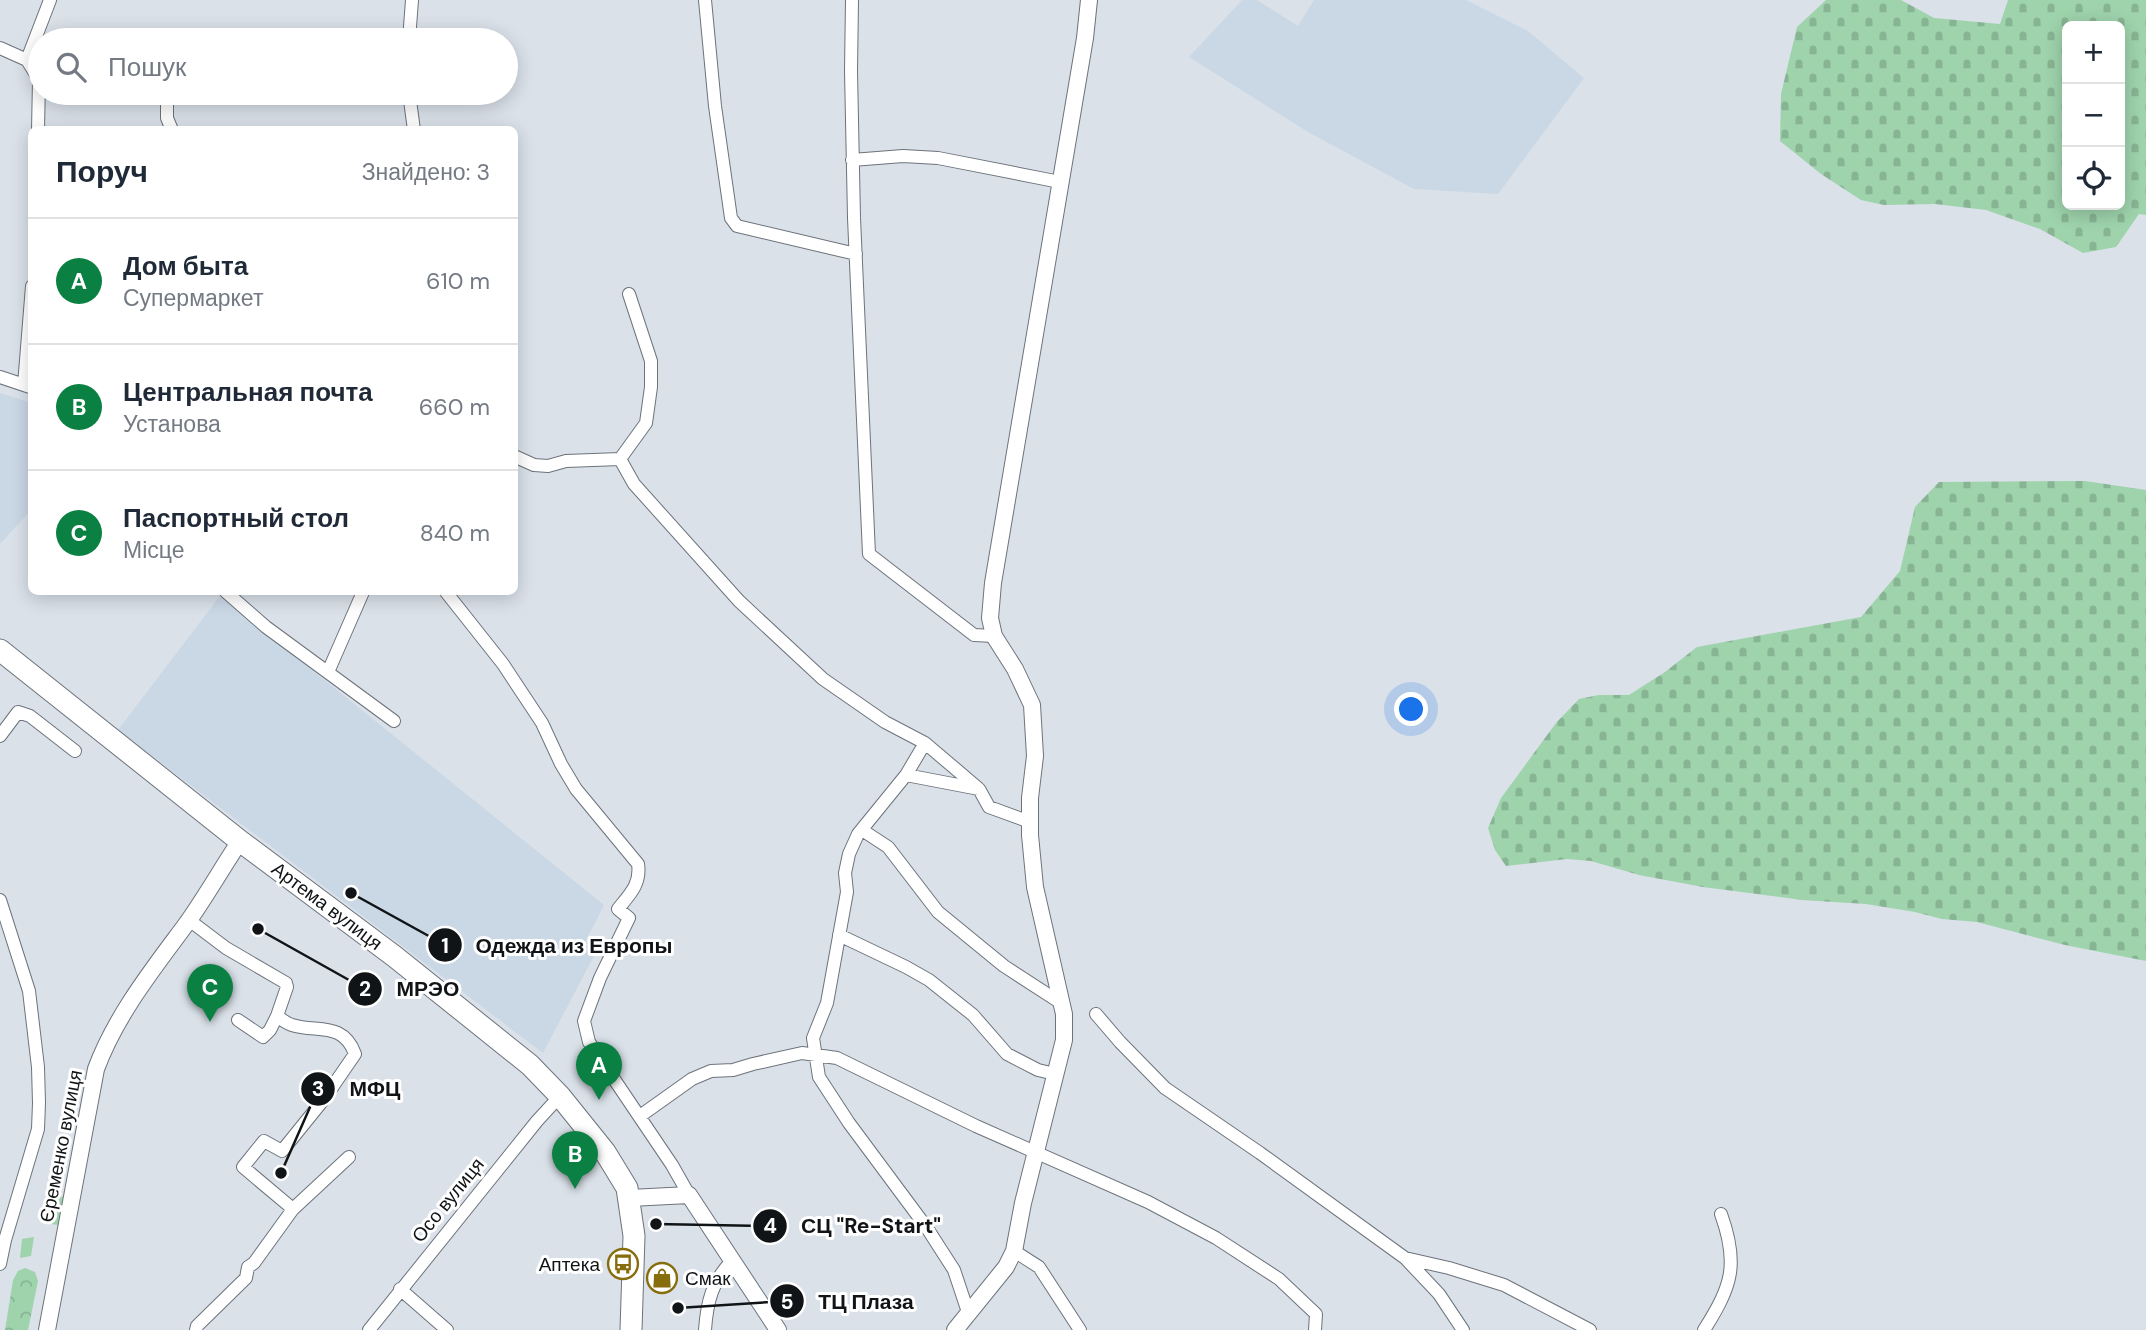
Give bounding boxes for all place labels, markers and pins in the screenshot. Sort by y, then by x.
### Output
callout: Одежда из Европы [427,924,687,966]
pin: C [187,964,233,1022]
callout: МРЭО [347,968,473,1010]
pin: A [576,1042,622,1100]
callout: МФЦ [301,1068,414,1110]
pin: B [552,1131,598,1189]
callout: СЦ "Re-Start" [752,1205,955,1247]
bus stop icon: Аптека [606,1247,640,1281]
place label: Аптека [539,1252,600,1277]
shop icon: Смак [645,1261,679,1295]
place label: Смак [685,1266,731,1291]
callout: ТЦ Плаза [769,1280,927,1322]

